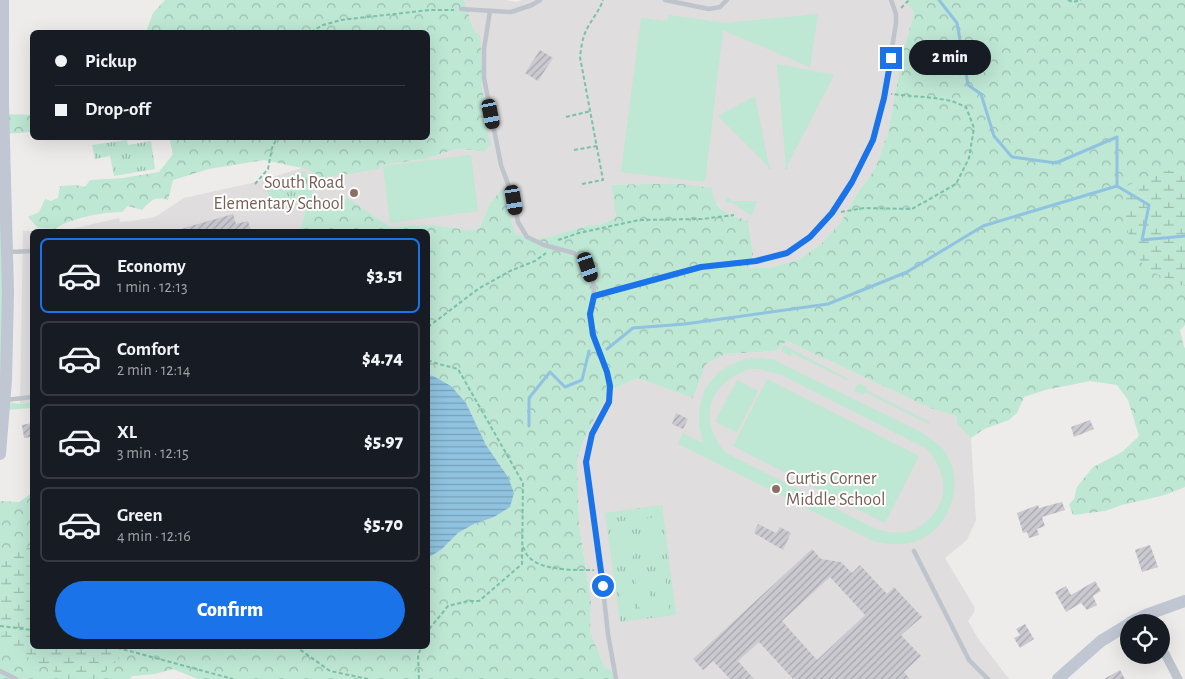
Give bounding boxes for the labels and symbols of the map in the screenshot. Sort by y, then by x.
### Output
callout: 2 min [908,40,991,76]
route end [880,47,902,69]
car [480,98,501,130]
place label: South Road Elementary School [214,174,344,213]
car [504,184,523,216]
marker: South Road Elementary School [348,187,360,199]
car [576,250,599,284]
place label: Curtis Corner Middle School [786,470,885,509]
marker: Curtis Corner Middle School [770,483,782,495]
route start [592,575,614,597]

